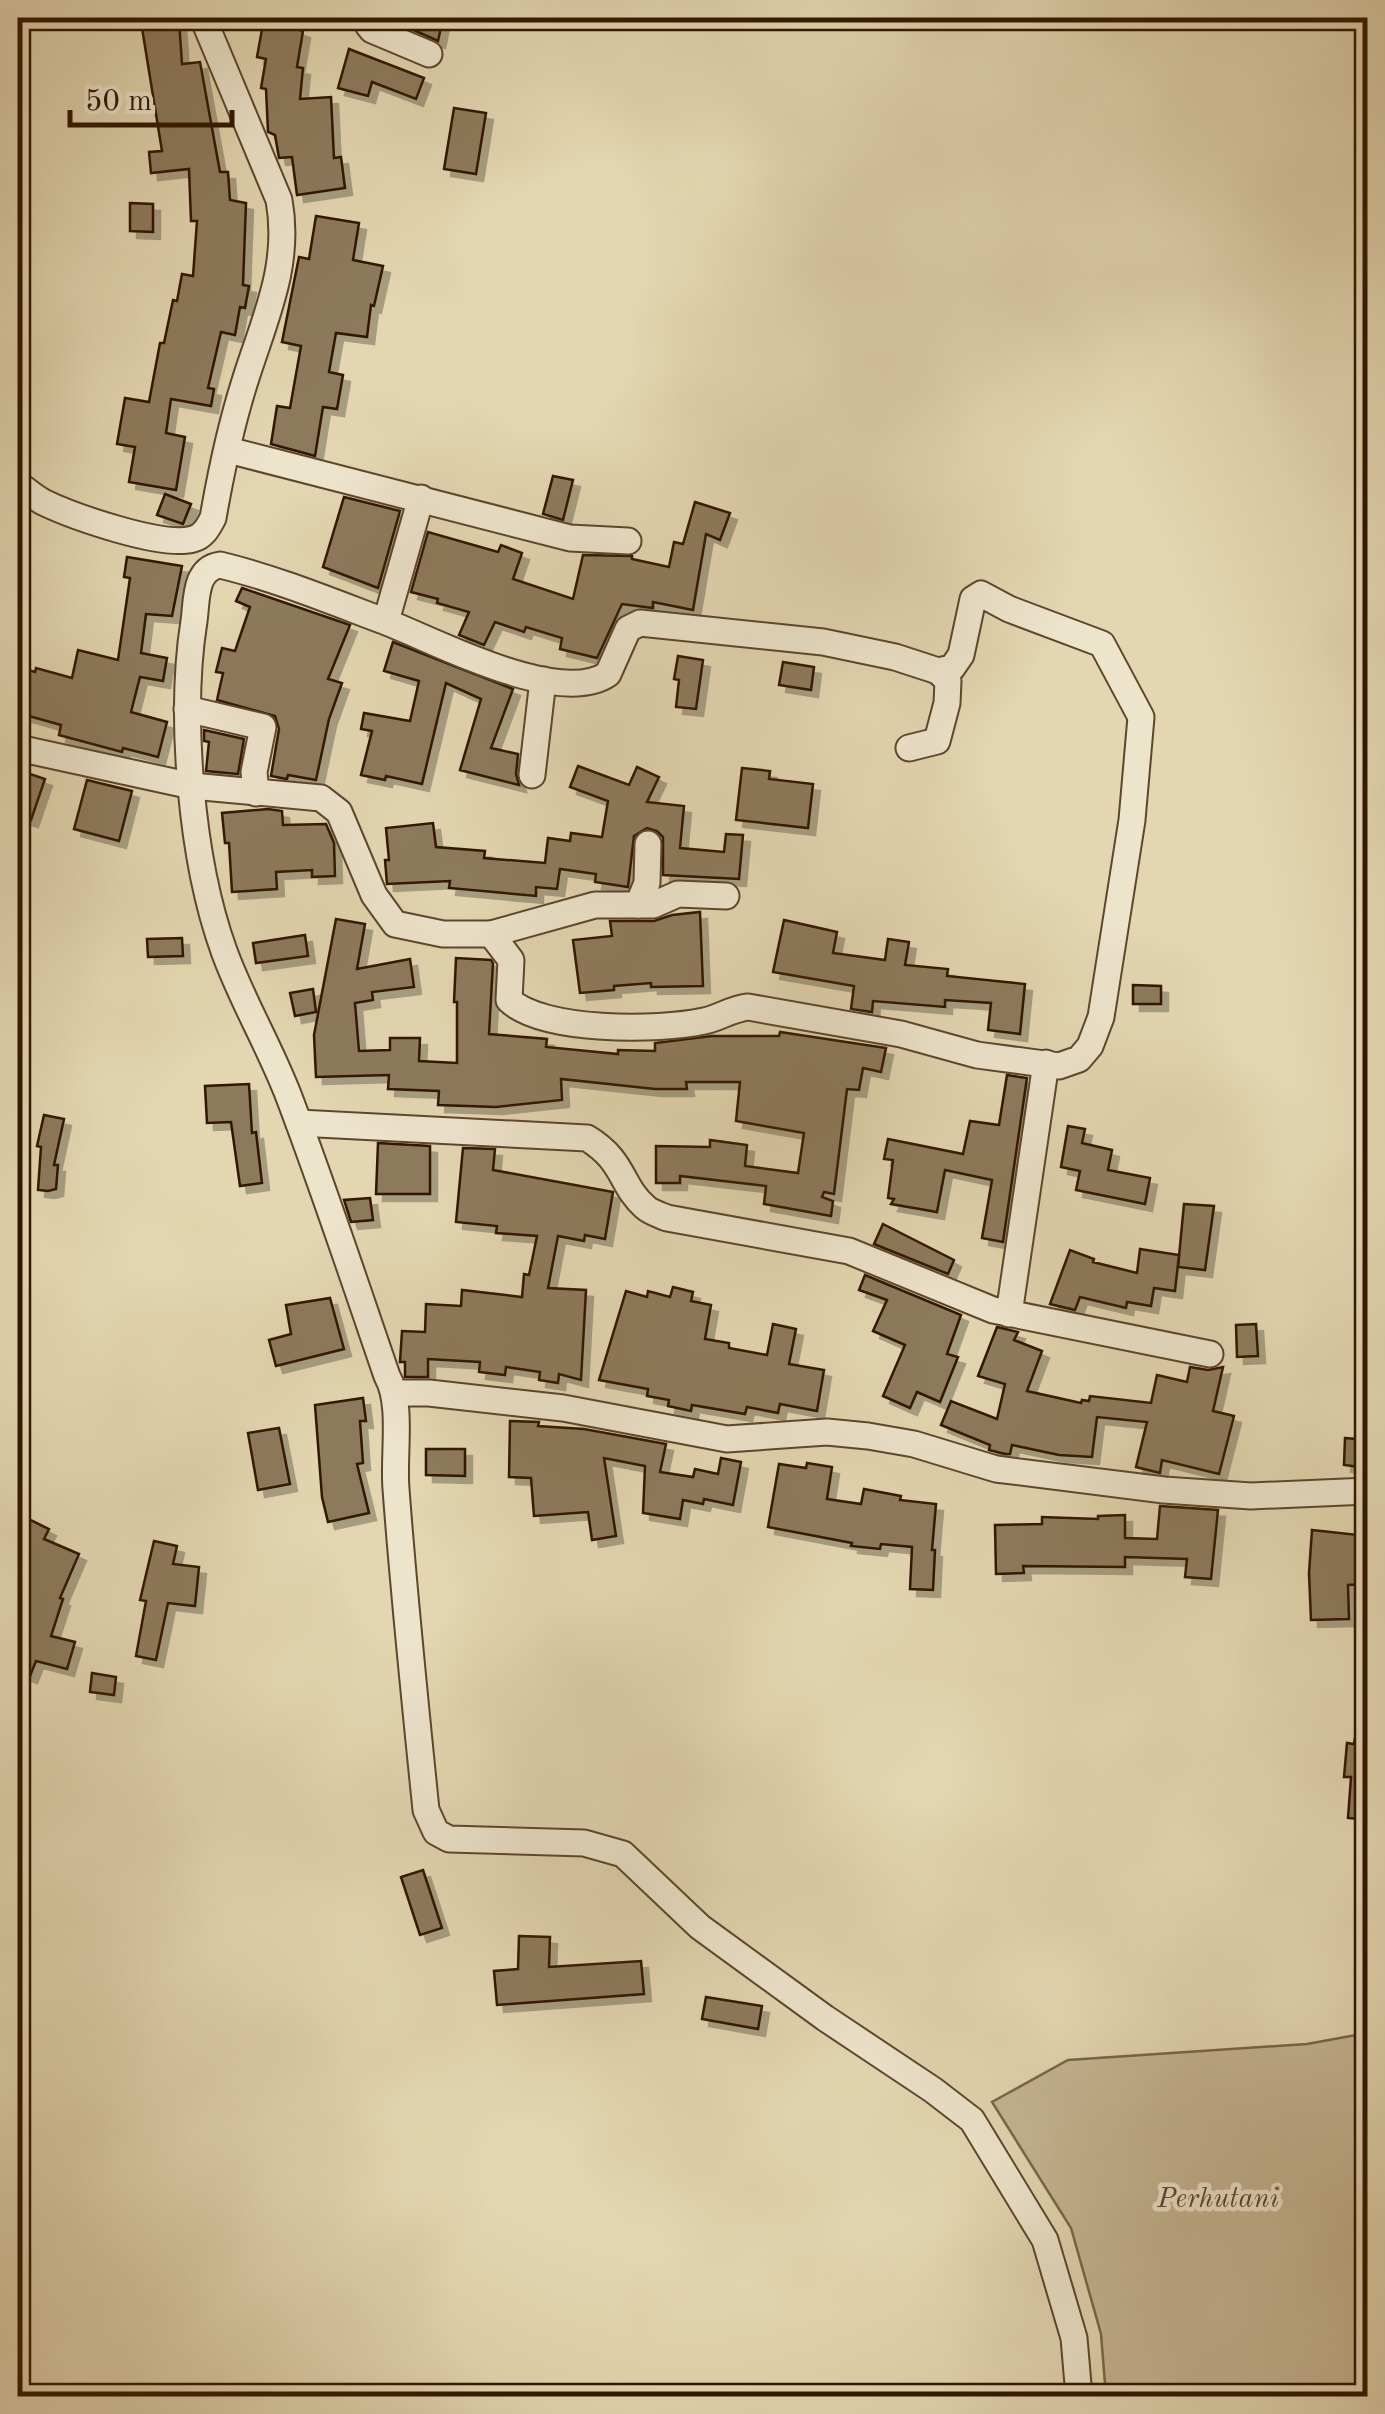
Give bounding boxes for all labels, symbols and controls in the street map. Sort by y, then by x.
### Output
scale bar [70,65,232,127]
text: 50 m [85,87,152,117]
park label: Perhutani [1156,2186,1279,2214]

